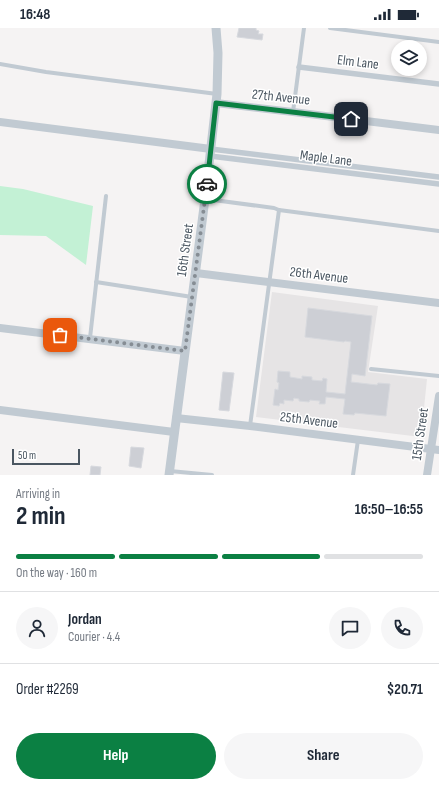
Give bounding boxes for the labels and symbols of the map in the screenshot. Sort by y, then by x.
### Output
street label: Elm Lane [336,51,380,73]
street label: 27th Avenue [251,86,311,108]
pin [334,102,368,136]
street label: Maple Lane [299,146,353,170]
courier [187,164,227,204]
street label: 16th Street [173,223,197,277]
street label: 26th Avenue [289,263,349,287]
pin [43,318,77,352]
street label: 15th Street [408,407,432,461]
street label: 25th Avenue [279,408,339,432]
scale bar [12,447,80,466]

